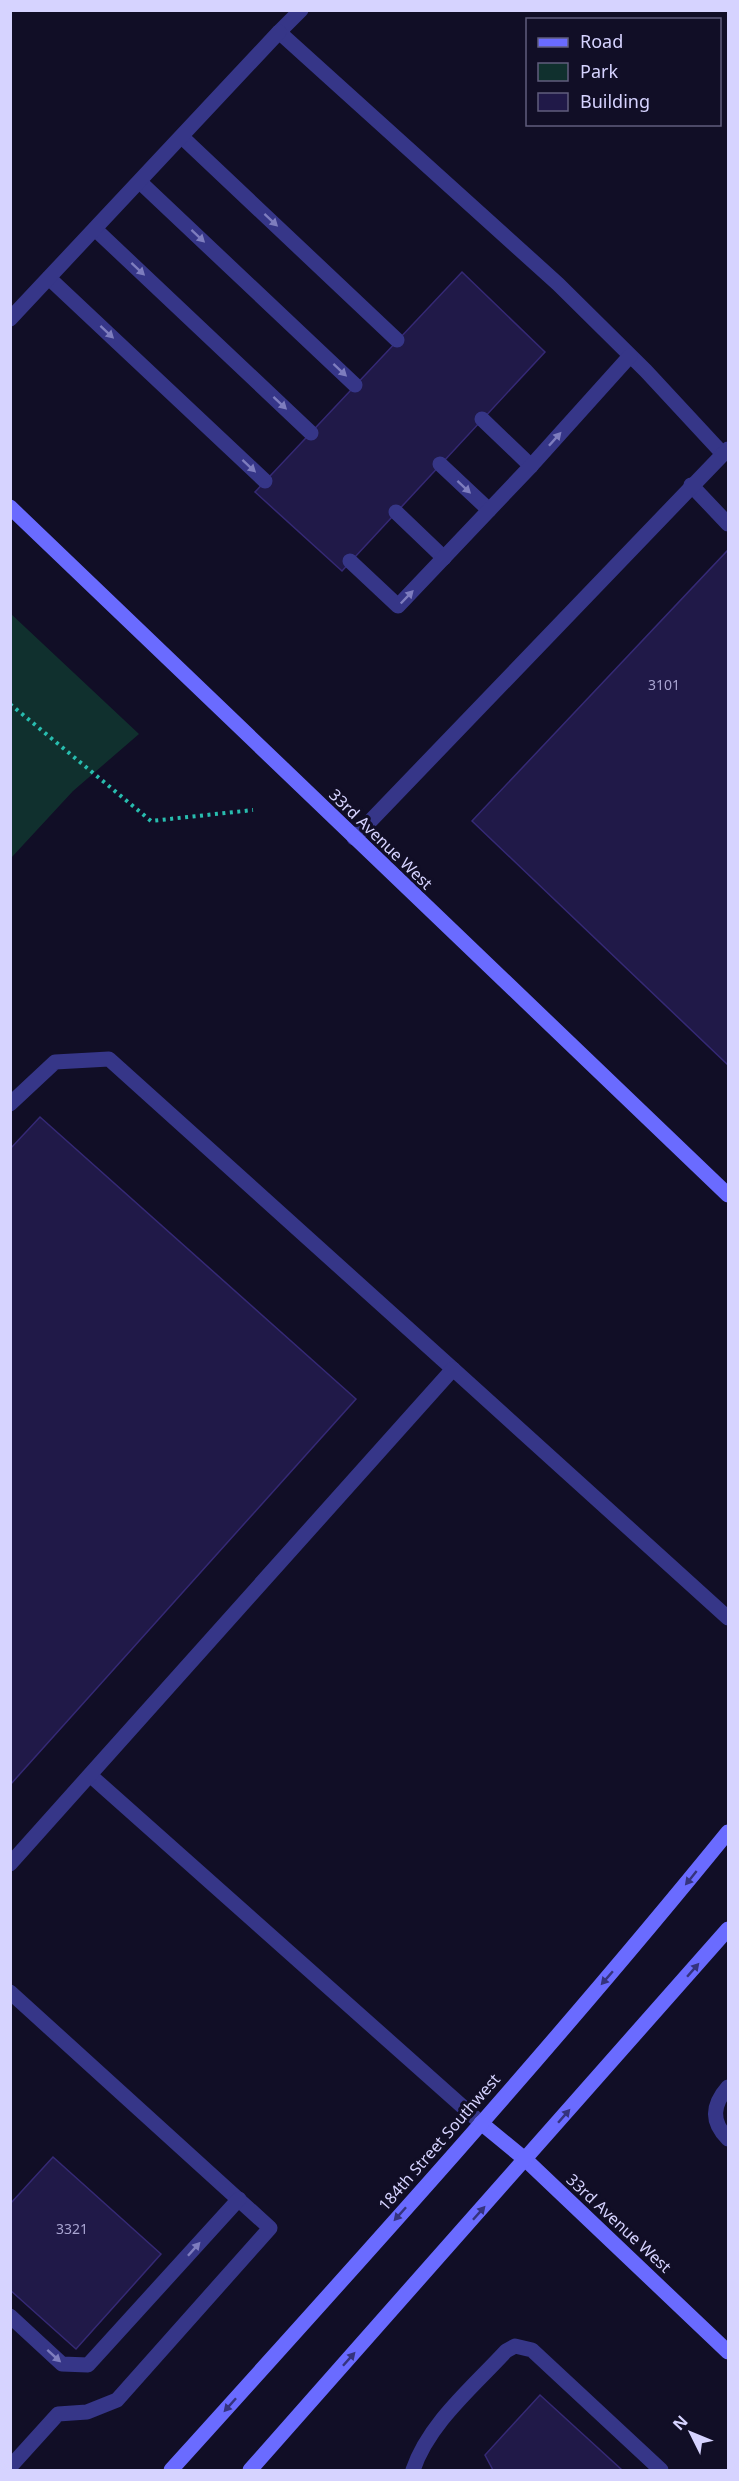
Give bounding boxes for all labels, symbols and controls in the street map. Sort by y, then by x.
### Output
legend [526,18,721,126]
text: Road [580,29,623,53]
text: Park [580,59,618,83]
text: Building [580,89,650,113]
one-way arrow [263,213,277,227]
one-way arrow [190,229,205,243]
one-way arrow [130,262,144,276]
one-way arrow [100,325,115,339]
one-way arrow [332,363,347,377]
one-way arrow [272,396,287,410]
one-way arrow [548,432,562,447]
one-way arrow [242,459,257,473]
one-way arrow [457,480,472,494]
one-way arrow [400,590,413,605]
house number: 3101 [648,675,680,694]
street label: 33rd Avenue West [324,784,438,894]
one-way arrow [686,1870,698,1885]
one-way arrow [686,1962,700,1977]
one-way arrow [601,1970,614,1985]
street label: 184th Street Southwest [373,2069,505,2215]
one-way arrow [557,2109,570,2124]
street label: 33rd Avenue West [562,2169,676,2278]
one-way arrow [394,2206,407,2221]
one-way arrow [472,2206,485,2221]
house number: 3321 [56,2219,88,2238]
one-way arrow [187,2242,200,2257]
one-way arrow [46,2349,61,2363]
one-way arrow [342,2352,355,2367]
one-way arrow [223,2397,237,2412]
north arrow [661,2403,721,2463]
text: N [668,2411,693,2435]

